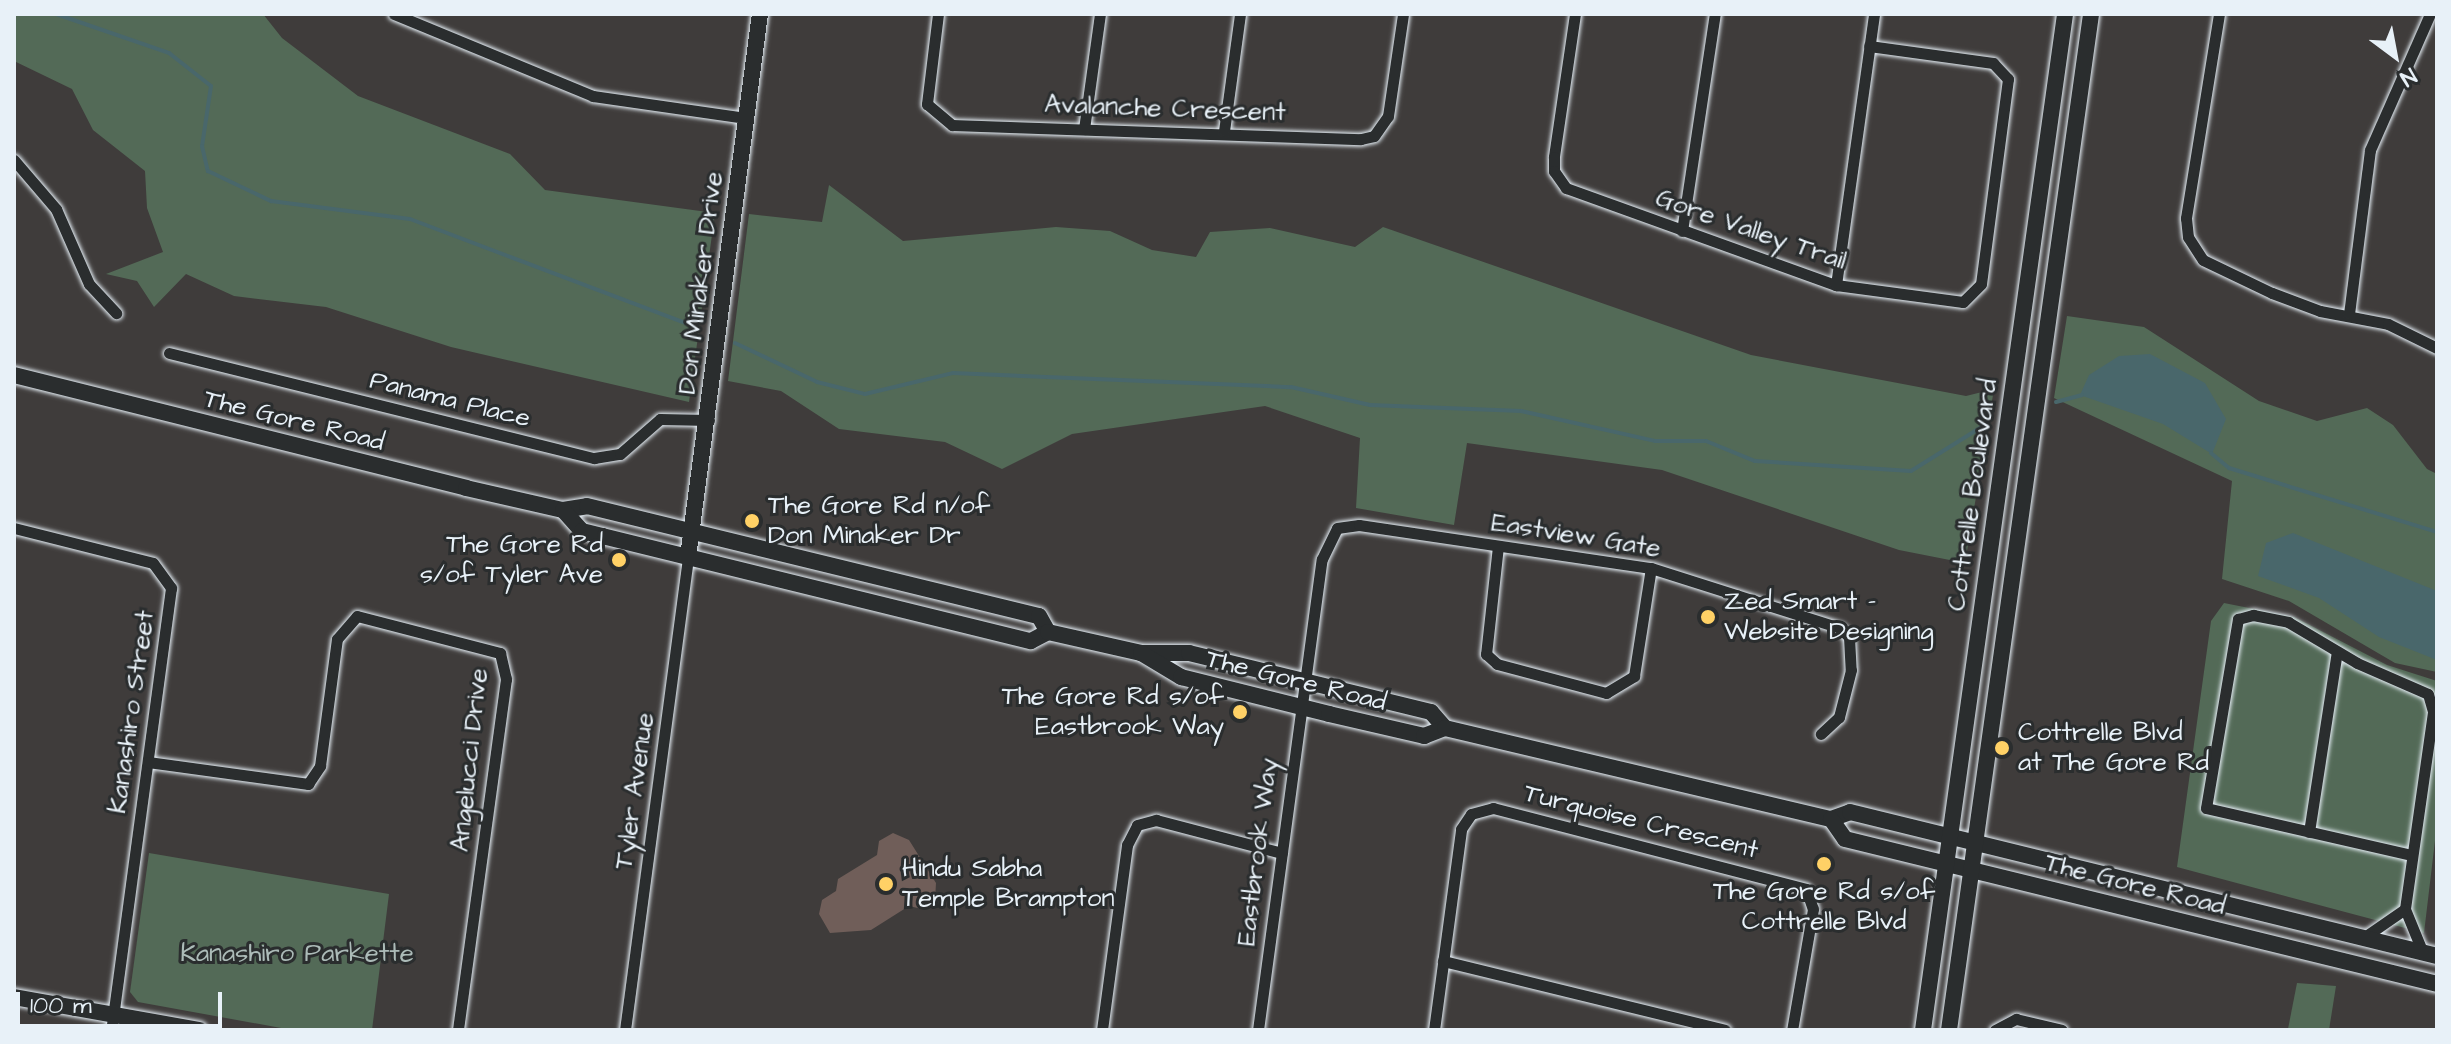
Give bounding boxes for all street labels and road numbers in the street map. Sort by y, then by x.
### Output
street label: Avalanche Crescent [1044,89,1286,129]
street label: Don Minaker Drive [672,170,730,396]
street label: Gore Valley Trail [1652,183,1850,277]
street label: Panama Place [367,365,533,435]
street label: Cottrelle Boulevard [1941,377,2005,613]
street label: The Gore Road [201,384,387,458]
street label: Eastview Gate [1489,507,1663,565]
street label: Kanashiro Street [102,609,162,815]
street label: The Gore Road [1203,644,1389,718]
street label: Angelucci Drive [445,667,495,853]
street label: Tyler Avenue [609,711,661,871]
street label: Eastbrook Way [1231,756,1285,948]
street label: Turquoise Crescent [1521,778,1761,866]
street label: The Gore Road [2042,848,2228,922]

